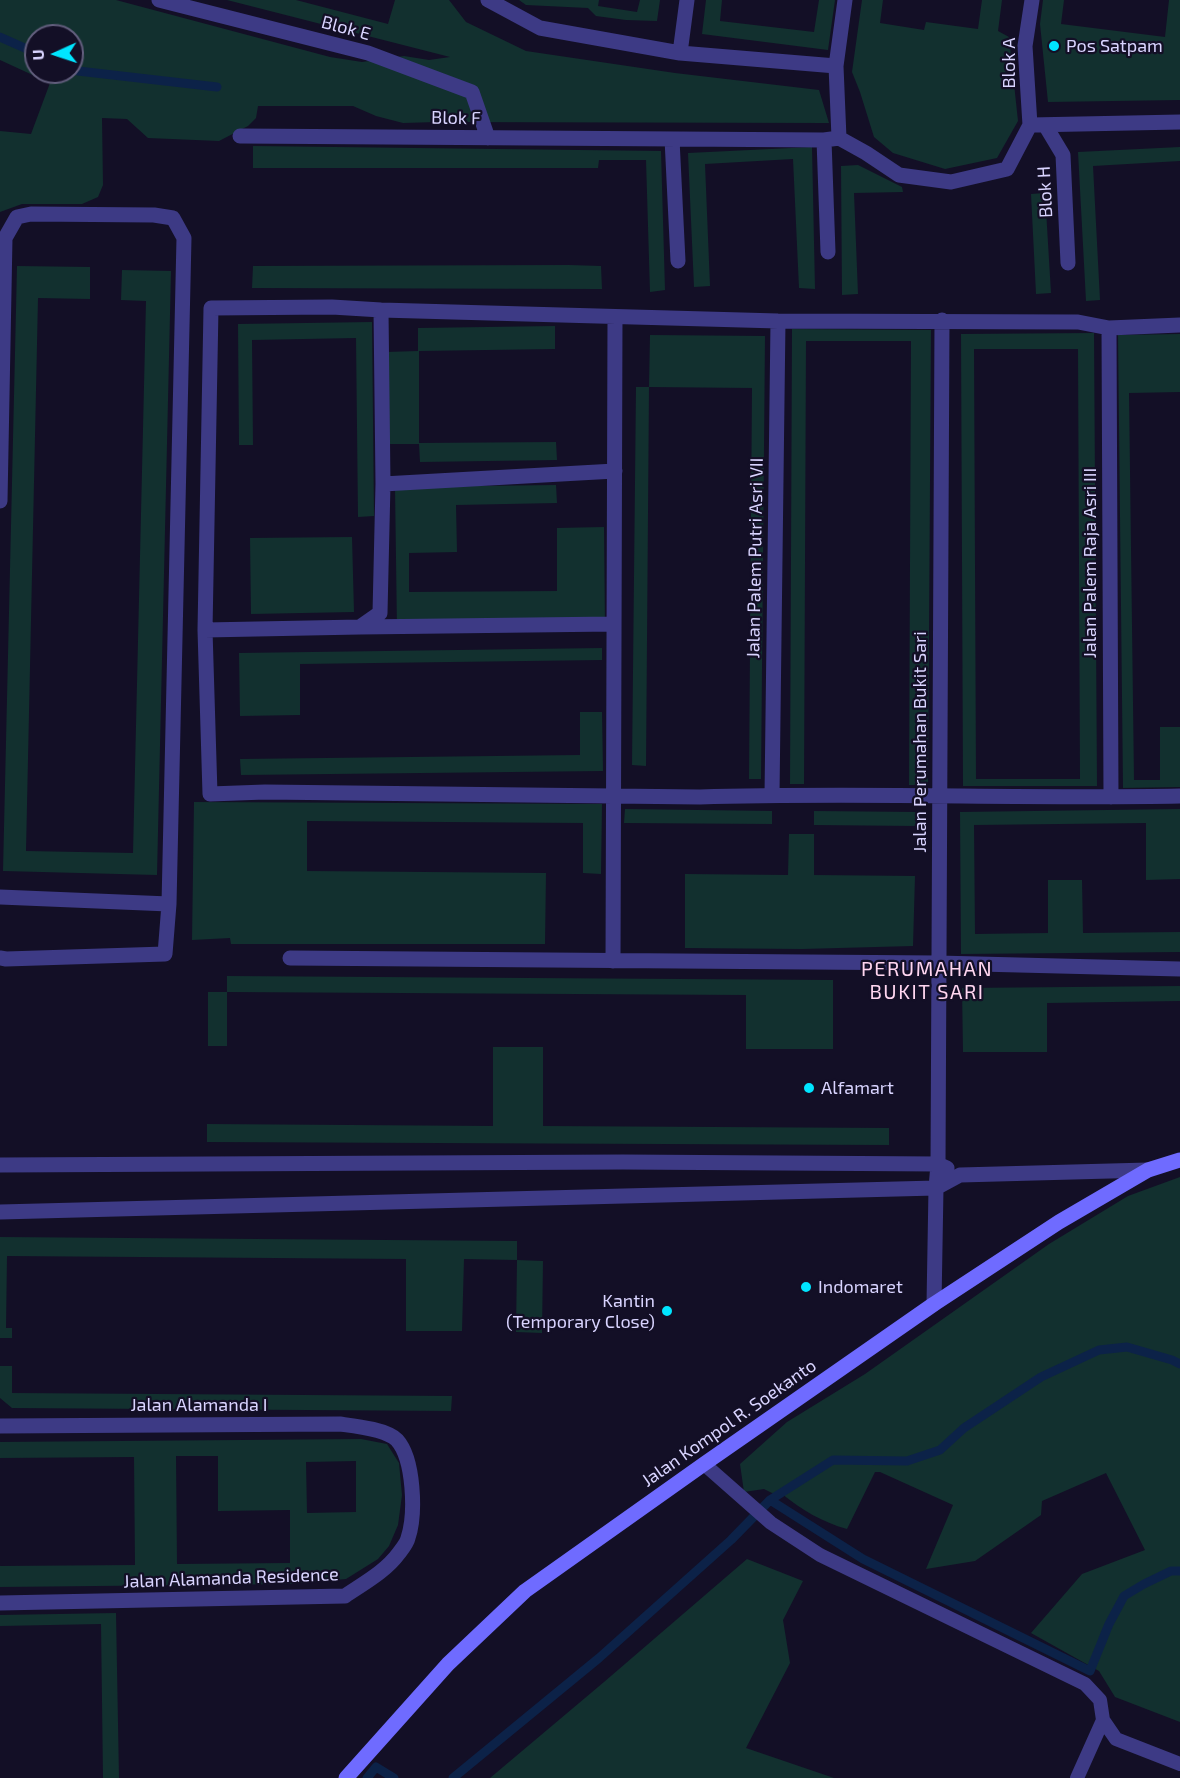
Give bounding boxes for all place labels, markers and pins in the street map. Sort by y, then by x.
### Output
place label: Pos Satpam [1066,35,1163,57]
marker: Pos Satpam [1047,39,1061,53]
place label: Alfamart [821,1077,894,1099]
marker: Alfamart [802,1081,816,1095]
place label: Indomaret [818,1276,903,1298]
marker: Indomaret [799,1280,813,1294]
place label: Kantin (Temporary Close) [506,1290,655,1332]
marker: Kantin (Temporary Close) [660,1304,674,1318]

